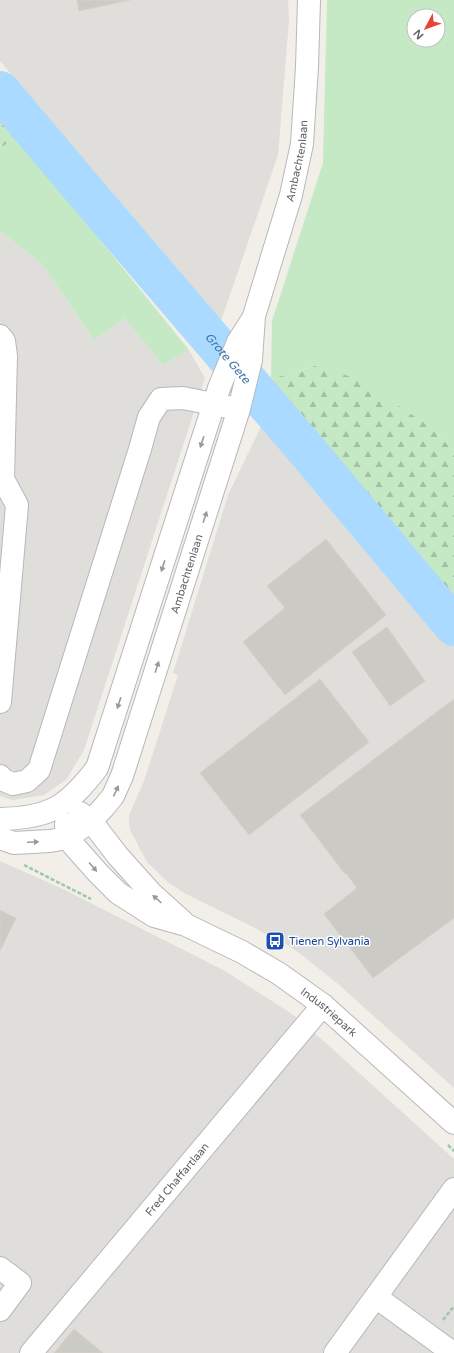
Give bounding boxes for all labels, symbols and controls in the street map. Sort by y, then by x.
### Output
north arrow [406,8,446,48]
text: N [411,27,427,42]
street label: Ambachtenlaan [283,120,310,203]
water label: Grote Gete [202,330,254,387]
one-way arrow [199,436,205,448]
one-way arrow [202,511,208,523]
street label: Ambachtenlaan [168,532,205,615]
one-way arrow [159,560,165,572]
one-way arrow [154,661,160,673]
one-way arrow [116,697,122,709]
one-way arrow [113,785,119,796]
one-way arrow [27,839,40,845]
one-way arrow [88,862,97,872]
one-way arrow [152,894,162,903]
bus stop icon: Tienen Sylvania [264,930,286,952]
place label: Tienen Sylvania [289,935,370,948]
street label: Industriepark [298,985,360,1039]
street label: Fred Chaffartlaan [142,1140,211,1218]

